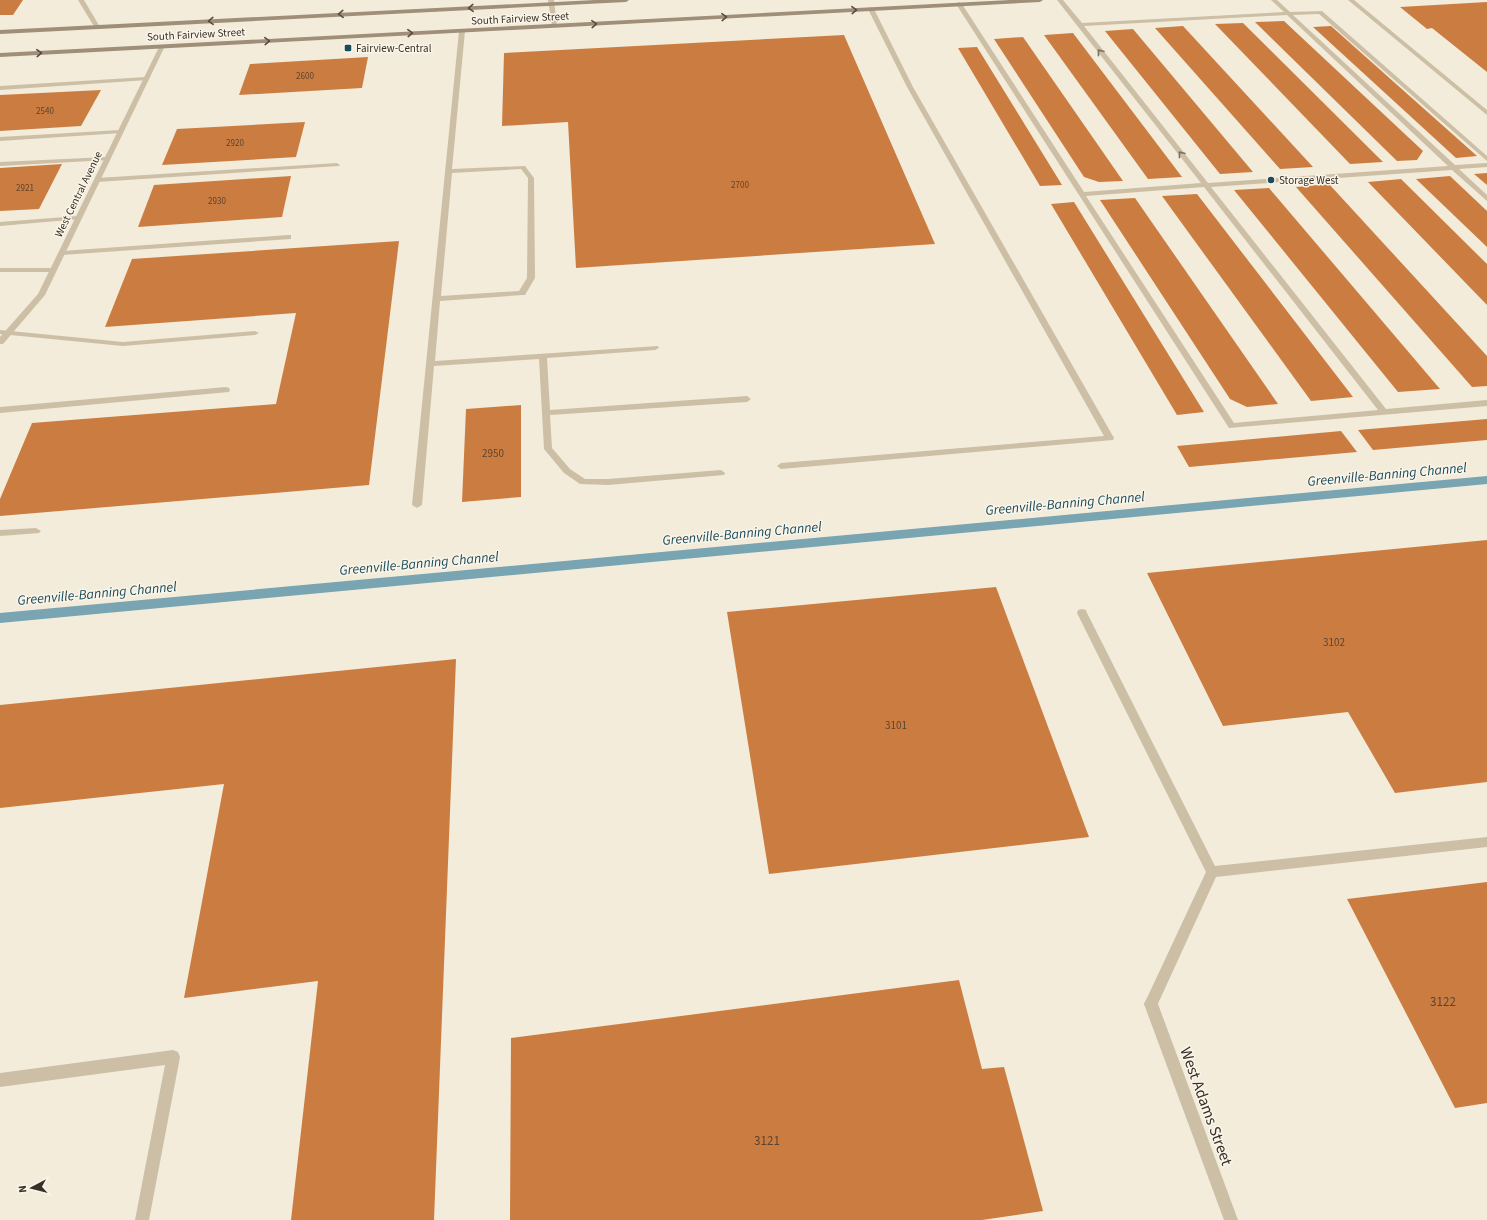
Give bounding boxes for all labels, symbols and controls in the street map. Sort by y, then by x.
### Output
one-way arrow [468,4,474,12]
one-way arrow [851,5,857,14]
street label: South Fairview Street [471,8,570,29]
one-way arrow [338,10,344,19]
one-way arrow [721,12,727,21]
one-way arrow [208,17,214,25]
one-way arrow [591,20,597,28]
street label: South Fairview Street [147,24,246,45]
one-way arrow [407,29,413,38]
one-way arrow [264,36,270,45]
place label: Fairview-Central [356,41,432,56]
marker: Fairview-Central [343,43,353,53]
one-way arrow [36,48,42,57]
one-way arrow [1098,49,1105,56]
house number: 2600 [296,70,314,83]
house number: 2540 [36,105,54,118]
house number: 2920 [226,137,244,150]
street label: West Central Avenue [51,148,106,240]
one-way arrow [1178,151,1185,158]
place label: Storage West [1279,173,1339,188]
marker: Storage West [1266,175,1276,185]
house number: 2700 [731,179,749,192]
house number: 2921 [16,182,34,195]
house number: 2930 [208,195,226,208]
house number: 2950 [482,446,504,461]
water label: Greenville-Banning Channel [1307,458,1468,492]
water label: Greenville-Banning Channel [985,487,1146,521]
water label: Greenville-Banning Channel [662,517,823,551]
water label: Greenville-Banning Channel [339,547,500,581]
water label: Greenville-Banning Channel [17,577,178,611]
house number: 3102 [1323,635,1345,650]
house number: 3101 [885,718,907,733]
house number: 3122 [1430,993,1456,1011]
street label: West Adams Street [1174,1044,1238,1169]
house number: 3121 [754,1132,780,1150]
north arrow [12,1168,52,1208]
text: N [15,1185,30,1194]

